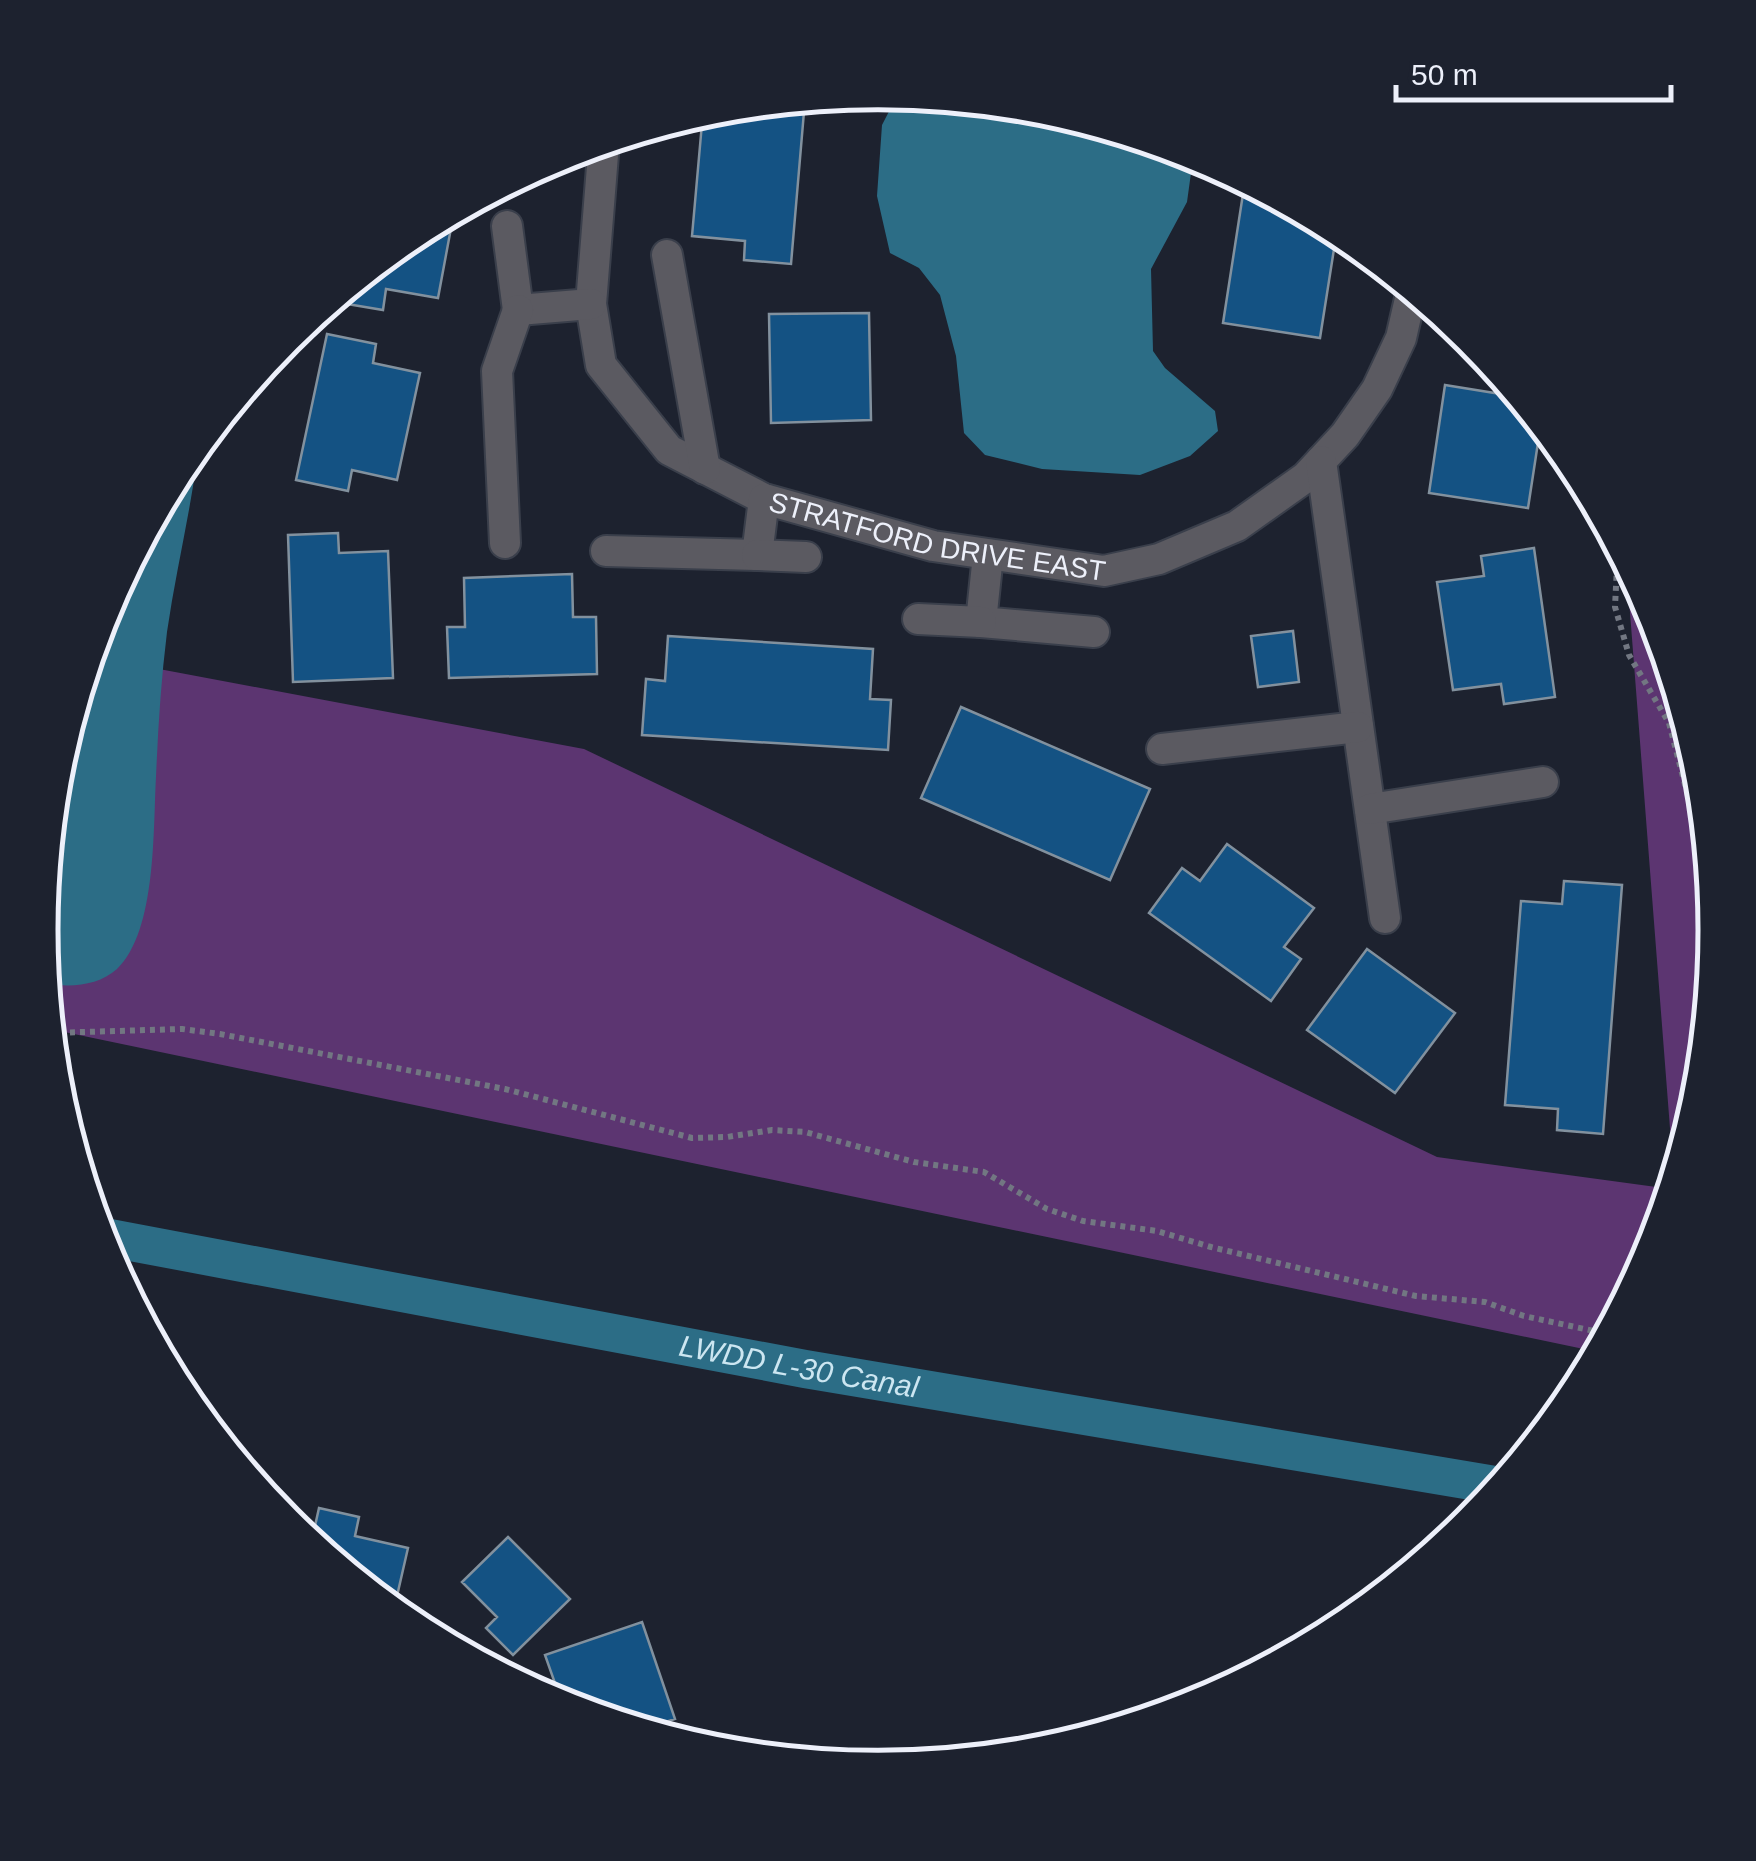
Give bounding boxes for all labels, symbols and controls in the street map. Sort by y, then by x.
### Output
scale bar [1396,40,1671,102]
text: 50 m [1411,58,1478,91]
street label: STRATFORD DRIVE EAST [766,486,1108,587]
water label: LWDD L-30 Canal [677,1329,922,1404]

